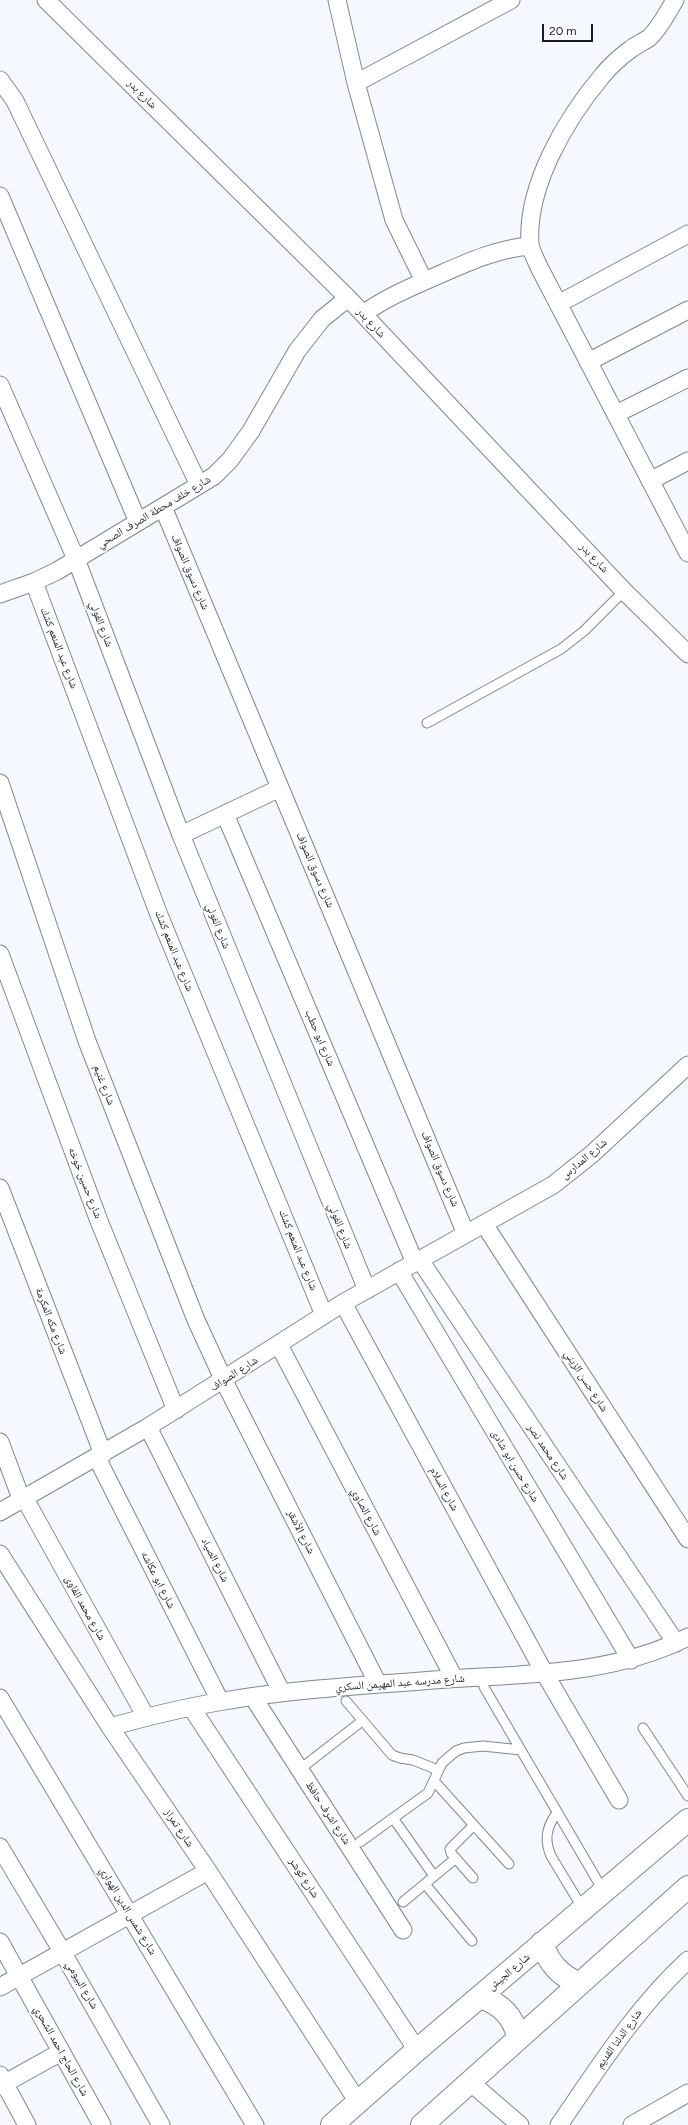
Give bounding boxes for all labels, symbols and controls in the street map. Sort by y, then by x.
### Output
scale bar [544,16,595,42]
text: 20 m [549,24,577,38]
street label: شارع بدر [125,77,159,111]
street label: شارع بدر [354,305,388,341]
street label: شارع خلف محطة الصرف الصحي [95,473,213,551]
street label: شارع دسوق الصواف [168,532,212,612]
street label: شارع بدر [577,540,611,576]
street label: شارع الفولي [86,599,116,649]
street label: شارع عبد المنعم كشك [37,605,81,691]
street label: شارع دسوق الصواف [293,830,337,910]
street label: شارع الفولي [203,901,233,951]
street label: شارع عبد المنعم كشك [152,909,196,993]
street label: شارع ابو حطب [302,1008,338,1068]
street label: شارع غنيم [90,1063,118,1107]
street label: شارع دسوق الصواف [418,1129,462,1209]
street label: شارع المدارس [558,1136,610,1182]
street label: شارع حسين خوخه [65,1146,105,1220]
street label: شارع الفولي [325,1201,355,1251]
street label: شارع عبد المنعم كشك [276,1208,320,1292]
street label: شارع مكه المكرمة [32,1286,70,1356]
street label: شارع حسن الزيني [561,1348,611,1414]
street label: شارع الصواف [208,1354,260,1394]
street label: شارع محمد نصر [525,1422,571,1482]
street label: شارع حسن ابو شادى [488,1427,542,1505]
street label: شارع السلام [427,1465,461,1513]
street label: شارع الصاوي [348,1486,384,1538]
street label: شارع الأشقر [284,1508,318,1556]
street label: شارع الصياد [198,1535,232,1585]
street label: شارع ابو عكاشه [138,1549,178,1611]
street label: شارع محمد الفاوى [62,1573,108,1643]
street label: شارع مدرسه عبد المهيمن السكري [335,1672,465,1694]
street label: شارع اشرف حافظ [303,1779,353,1847]
street label: شارع تمراز [161,1806,197,1850]
street label: شارع كوشر [286,1856,322,1900]
street label: شارع شمس الدين الهواري [96,1865,160,1957]
street label: شارع الجيش [485,1951,533,1993]
street label: شارع البيومي [63,1959,101,2011]
street label: شارع الحاج احمد الشحري [31,2004,91,2098]
street label: شارع الدلتا القديم [593,2007,645,2071]

